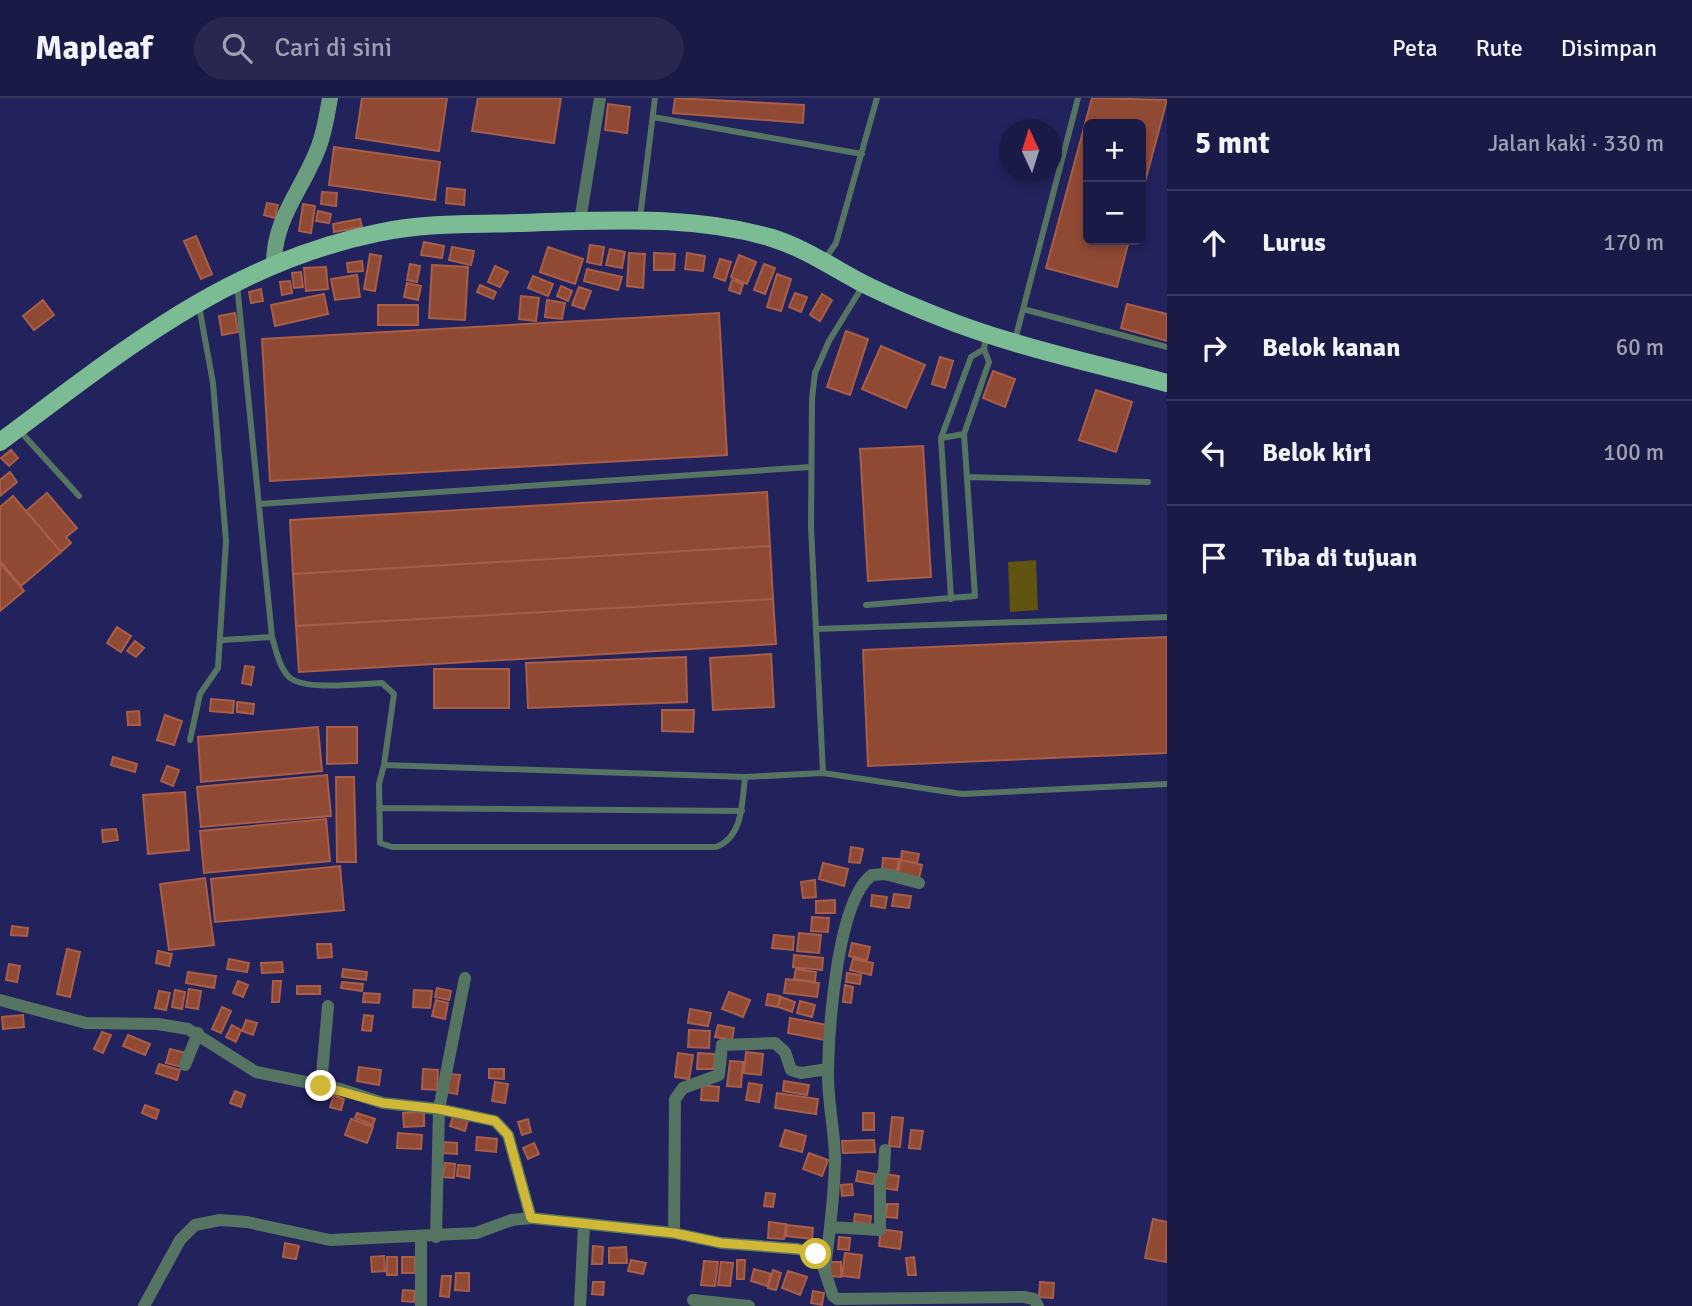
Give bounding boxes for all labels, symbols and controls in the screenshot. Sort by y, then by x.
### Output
search box [194,17,684,80]
text: Mapleaf [35,28,152,69]
icon: search [218,29,256,67]
text: Cari di sini [274,32,392,64]
text: Peta [1392,33,1438,63]
text: Rute [1476,33,1523,63]
text: Disimpan [1561,33,1657,63]
north arrow [999,119,1062,182]
map controls [1083,119,1146,245]
button: + [1083,119,1146,182]
text: 5 mnt [1195,125,1270,162]
text: Jalan kaki · 330 m [1488,129,1664,158]
button: − [1083,182,1146,245]
icon: ahead [1195,224,1233,262]
text: Lurus [1262,227,1326,259]
text: 170 m [1603,228,1664,257]
icon: right [1195,329,1233,367]
text: Belok kanan [1262,332,1400,364]
text: 60 m [1616,333,1664,362]
icon: left [1195,434,1233,472]
text: Belok kiri [1262,437,1371,469]
text: 100 m [1603,438,1664,467]
icon: arrive [1195,539,1233,577]
text: Tiba di tujuan [1262,542,1417,574]
route end [305,1070,336,1101]
route start [800,1238,831,1269]

